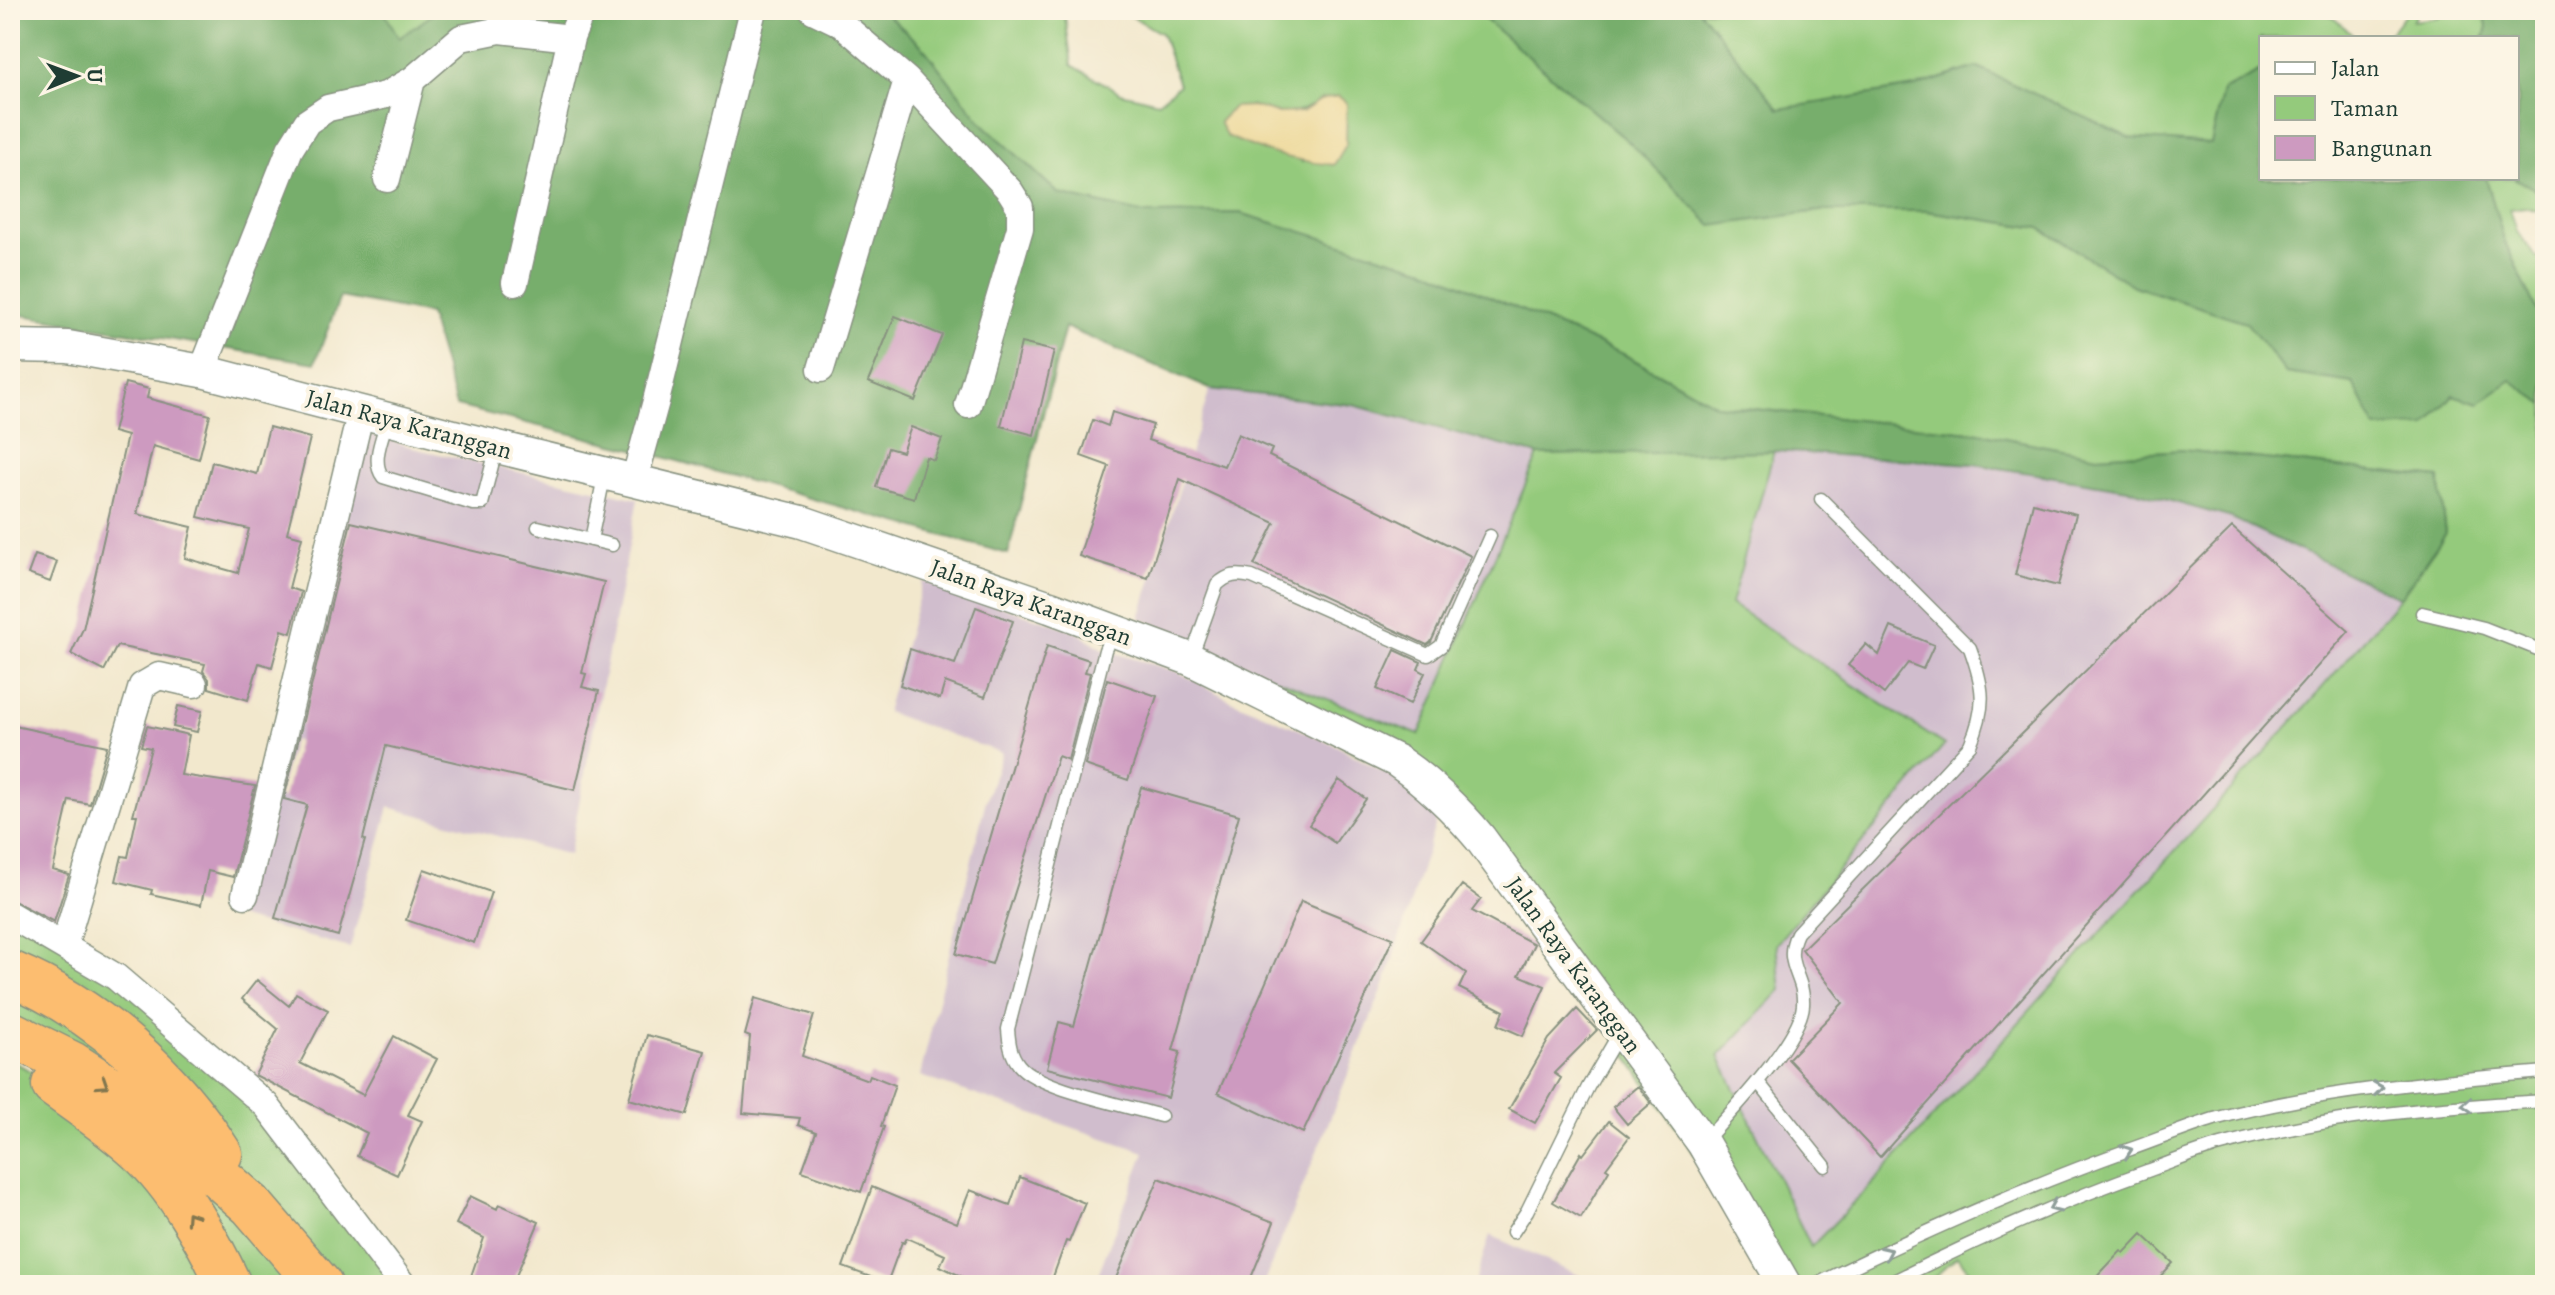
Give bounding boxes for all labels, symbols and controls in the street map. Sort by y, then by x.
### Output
north arrow [36,36,116,116]
legend [2259,36,2519,180]
text: Jalan [2331,52,2380,84]
text: U [80,68,110,84]
text: Taman [2331,92,2398,124]
text: Bangunan [2331,132,2432,164]
street label: Jalan Raya Karanggan [303,381,515,467]
street label: Jalan Raya Karanggan [926,551,1136,653]
street label: Jalan Raya Karanggan [1499,870,1649,1060]
one-way arrow [94,1074,108,1089]
one-way arrow [2372,1079,2385,1096]
one-way arrow [2460,1097,2473,1114]
one-way arrow [2119,1144,2133,1160]
one-way arrow [2048,1198,2062,1214]
one-way arrow [186,1211,201,1226]
one-way arrow [1879,1246,1894,1262]

